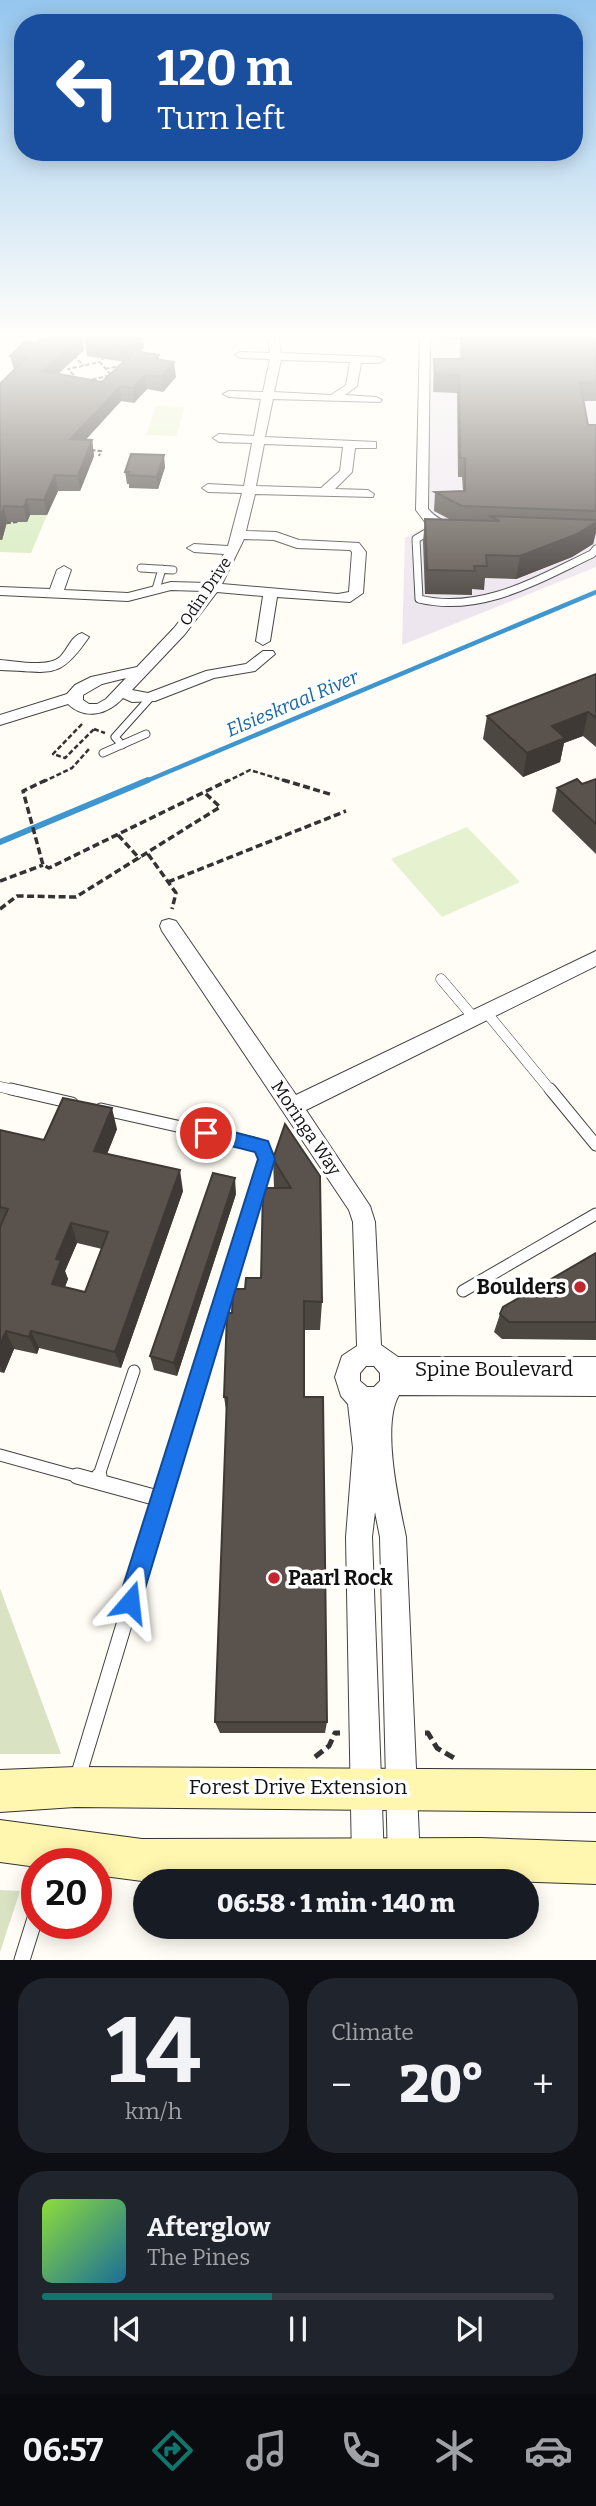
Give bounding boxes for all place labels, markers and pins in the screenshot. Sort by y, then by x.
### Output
pin [176,1103,236,1163]
place label: Boulders [476,1274,566,1300]
marker: Boulders [572,1279,588,1295]
place label: Paarl Rock [288,1565,393,1591]
marker: Paarl Rock [266,1570,282,1586]

